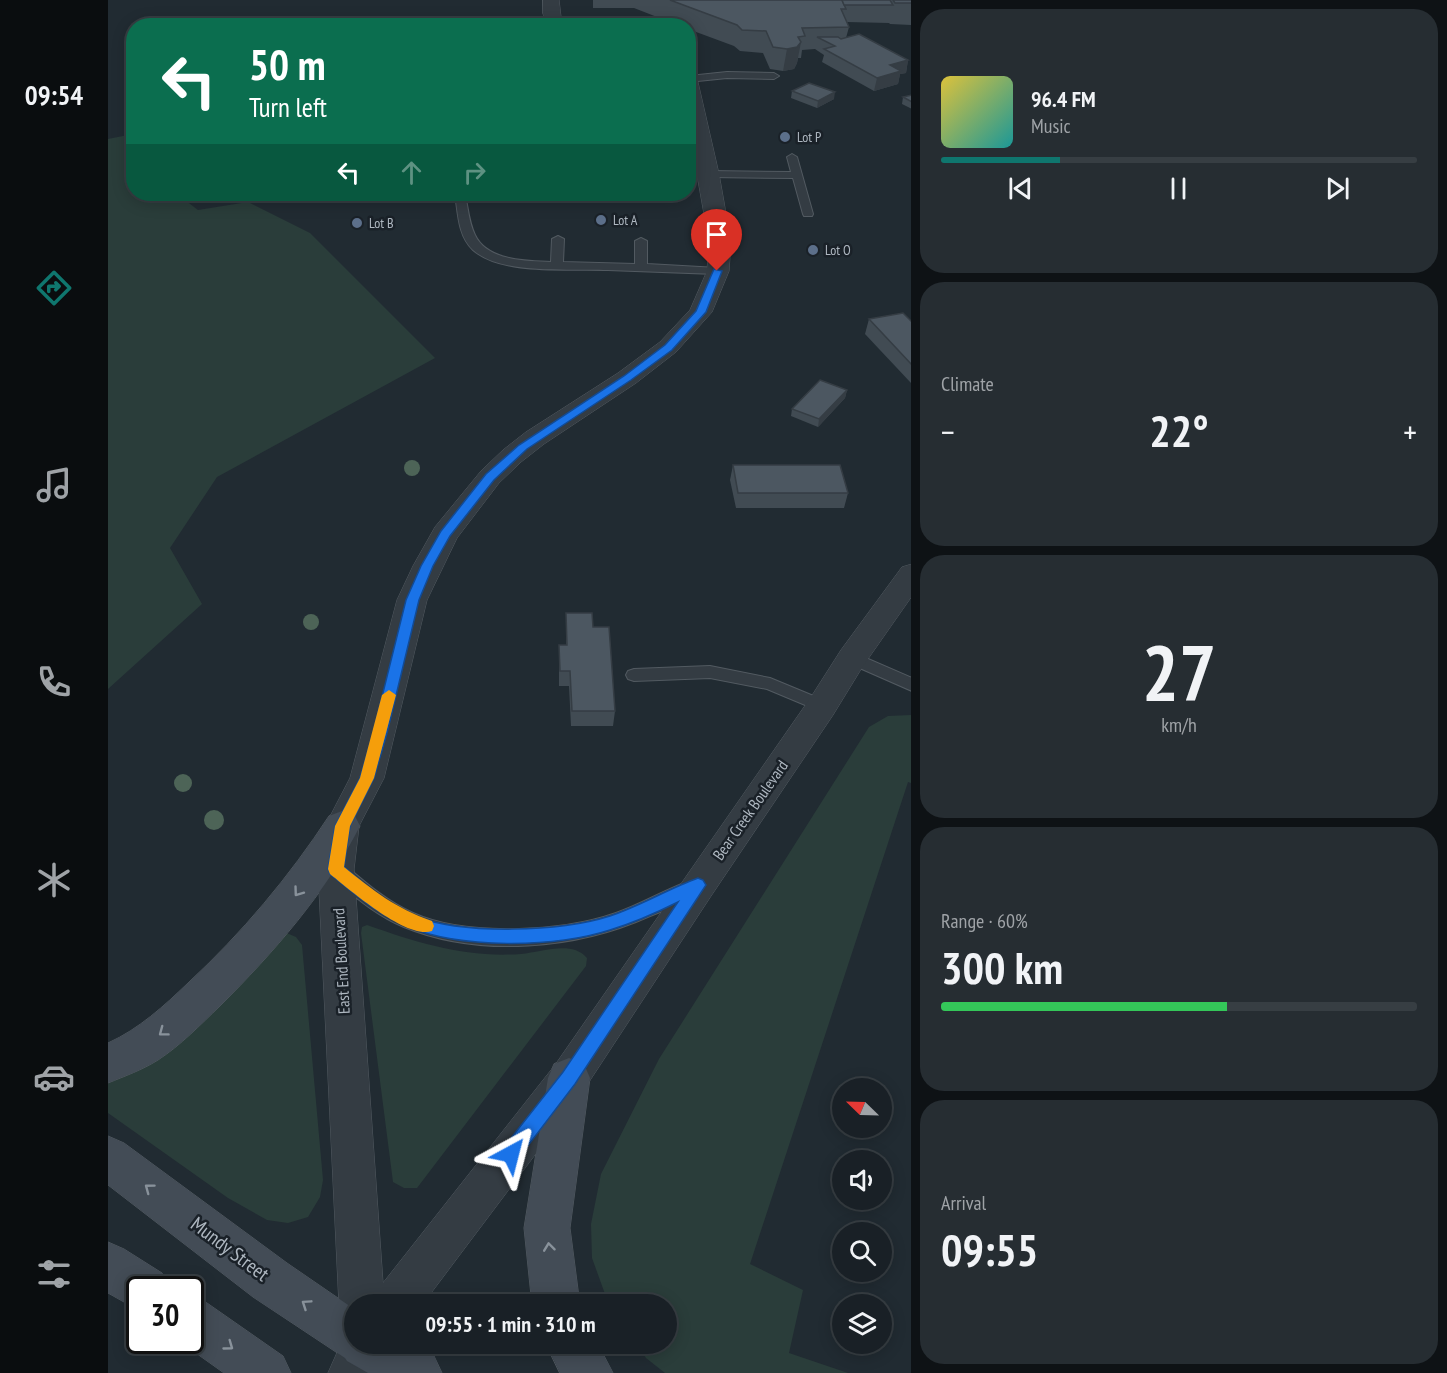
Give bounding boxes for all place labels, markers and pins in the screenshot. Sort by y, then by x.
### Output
place label: Lot P [797,128,821,146]
marker: Lot P [778,130,792,144]
pin [691,209,742,271]
place label: Lot A [613,211,638,229]
marker: Lot A [594,213,608,227]
place label: Lot B [369,214,394,232]
marker: Lot B [350,216,364,230]
place label: Lot O [825,241,851,259]
marker: Lot O [806,243,820,257]

